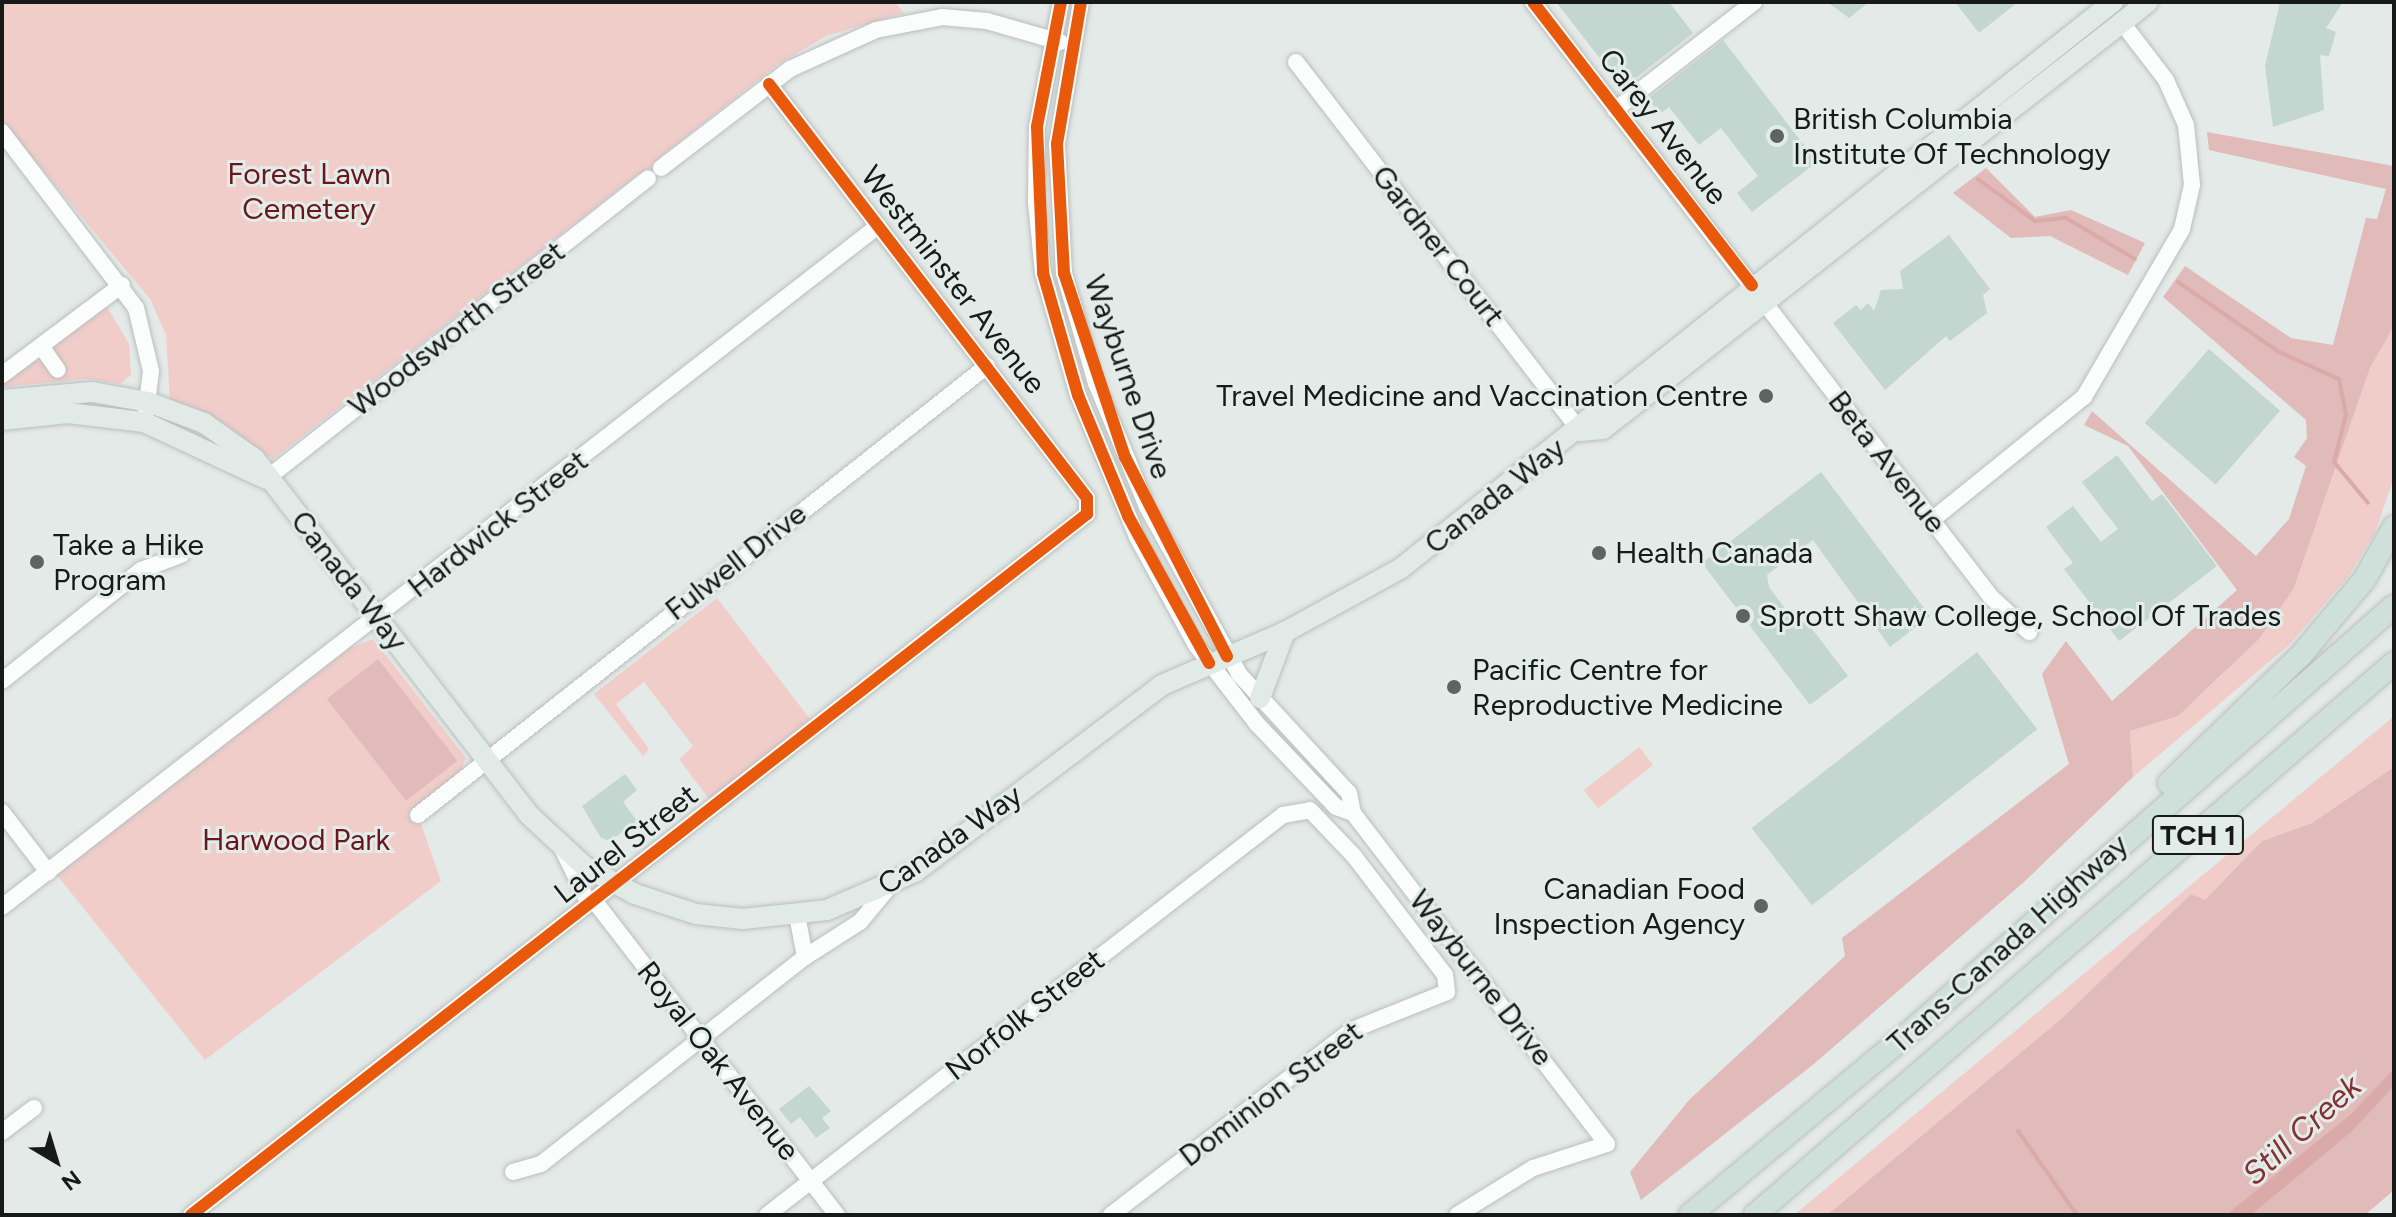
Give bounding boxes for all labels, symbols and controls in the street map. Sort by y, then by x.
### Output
street label: Carey Avenue [1591,42,1735,212]
place label: British Columbia Institute Of Technology [1793,101,2111,172]
marker: British Columbia Institute Of Technology [1768,127,1786,145]
park label: Forest Lawn Cemetery [227,156,391,226]
street label: Westminster Avenue [853,159,1053,401]
street label: Gardner Court [1364,159,1512,333]
street label: Woodsworth Street [342,234,572,424]
street label: Wayburne Drive [1076,271,1180,483]
place label: Travel Medicine and Vaccination Centre [1216,378,1748,414]
street label: Beta Avenue [1820,384,1954,540]
marker: Travel Medicine and Vaccination Centre [1755,385,1777,407]
street label: Canada Way [1418,430,1572,562]
street label: Hardwick Street [401,443,595,605]
street label: Fulwell Drive [658,496,814,628]
street label: Canada Way [283,504,415,658]
place label: Take a Hike Program [53,527,204,598]
place label: Health Canada [1615,535,1813,571]
marker: Health Canada [1590,544,1608,562]
marker: Take a Hike Program [28,553,46,571]
place label: Sprott Shaw College, School Of Trades [1759,598,2281,634]
marker: Sprott Shaw College, School Of Trades [1734,607,1752,625]
place label: Pacific Centre for Reproductive Medicine [1472,652,1783,722]
marker: Pacific Centre for Reproductive Medicine [1443,676,1465,698]
street label: Laurel Street [547,777,705,911]
street label: Canada Way [871,777,1029,903]
road number: TCH 1 [2150,811,2246,859]
park label: Harwood Park [202,822,390,858]
street label: Trans-Canada Highway [1880,827,2136,1061]
place label: Canadian Food Inspection Agency [1494,871,1745,942]
street label: Wayburne Drive [1401,883,1561,1073]
marker: Canadian Food Inspection Agency [1752,897,1770,915]
street label: Norfolk Street [938,942,1112,1088]
street label: Royal Oak Avenue [629,954,807,1168]
street label: Dominion Street [1172,1013,1370,1175]
water label: Still Creek [2235,1067,2369,1193]
north arrow [16,1121,96,1201]
text: N [56,1164,86,1196]

